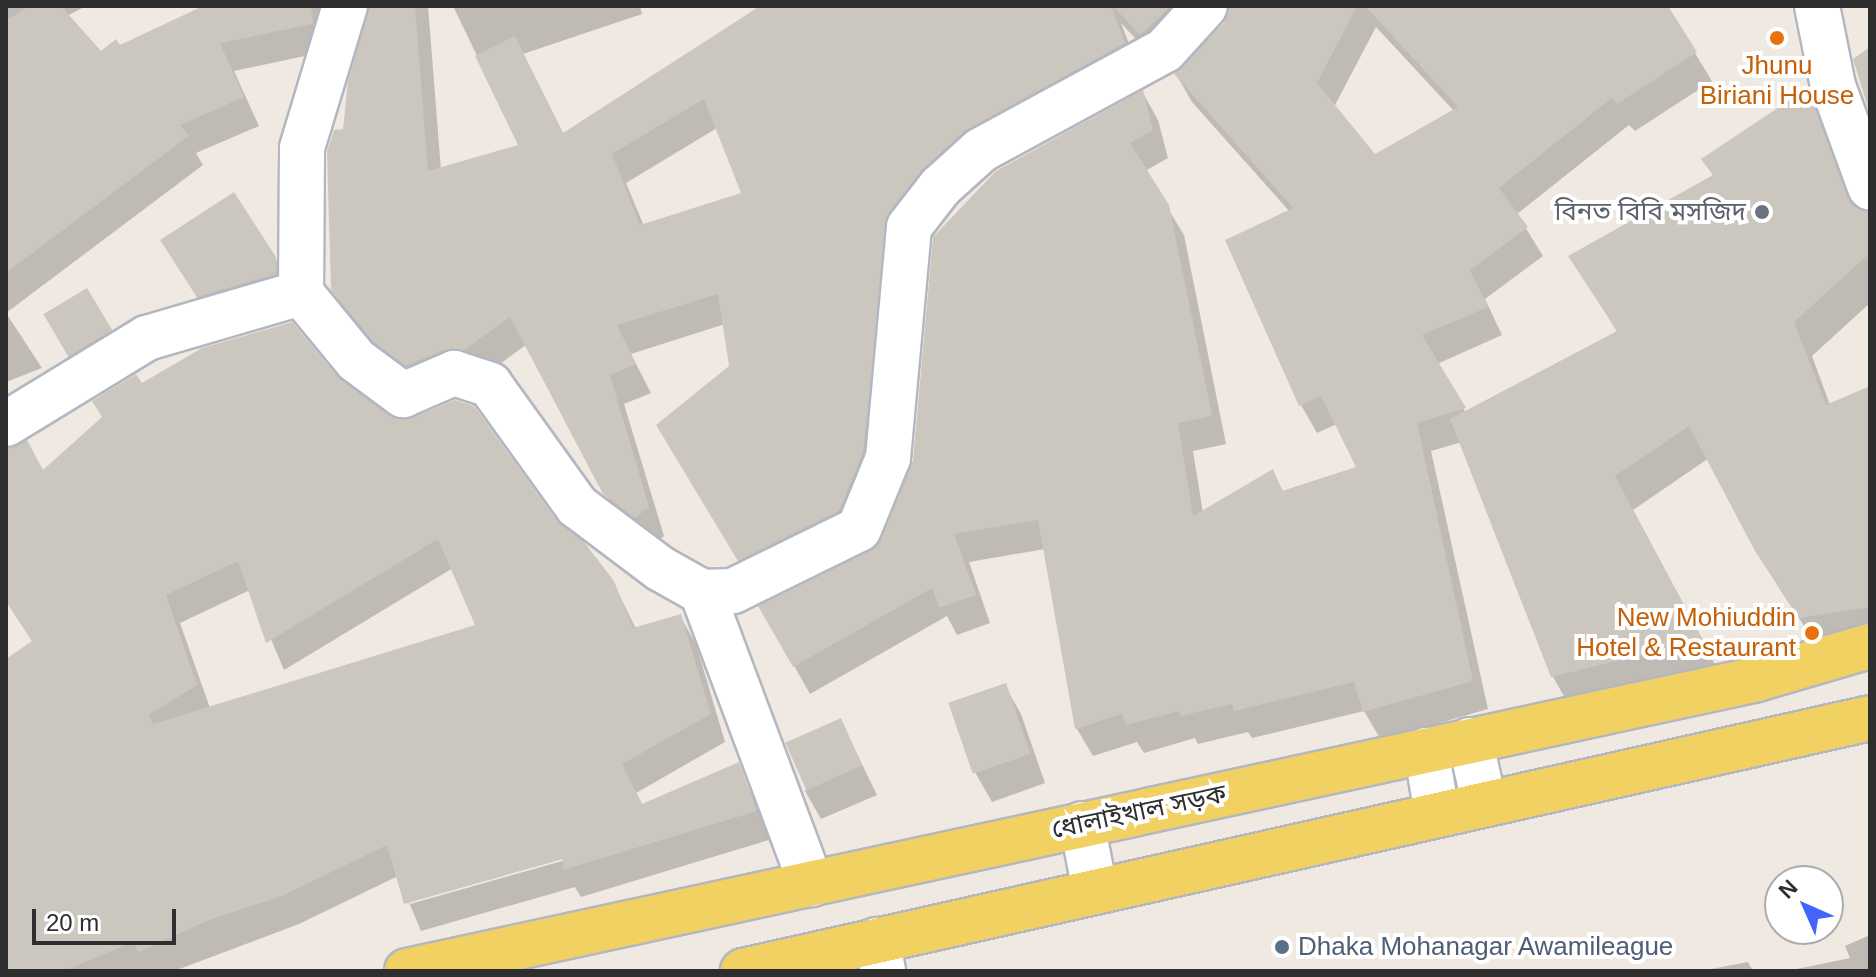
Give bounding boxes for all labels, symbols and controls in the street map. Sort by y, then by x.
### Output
marker: Jhunu Biriani House [1768,29,1786,47]
place label: Jhunu Biriani House [1700,50,1854,112]
place label: বিনত বিবি মসজিদ [1554,196,1746,228]
marker: বিনত বিবি মসজিদ [1753,203,1771,221]
place label: New Mohiuddin Hotel & Restaurant [1576,602,1796,664]
marker: New Mohiuddin Hotel & Restaurant [1803,624,1821,642]
street label: ধোলাইখাল সড়ক [1049,778,1229,846]
north arrow [1764,865,1844,945]
text: N [1774,875,1803,904]
scale bar [36,893,180,943]
text: 20 m [46,909,99,936]
place label: Dhaka Mohanagar Awamileague [1298,931,1675,963]
marker: Dhaka Mohanagar Awamileague [1273,938,1291,956]

